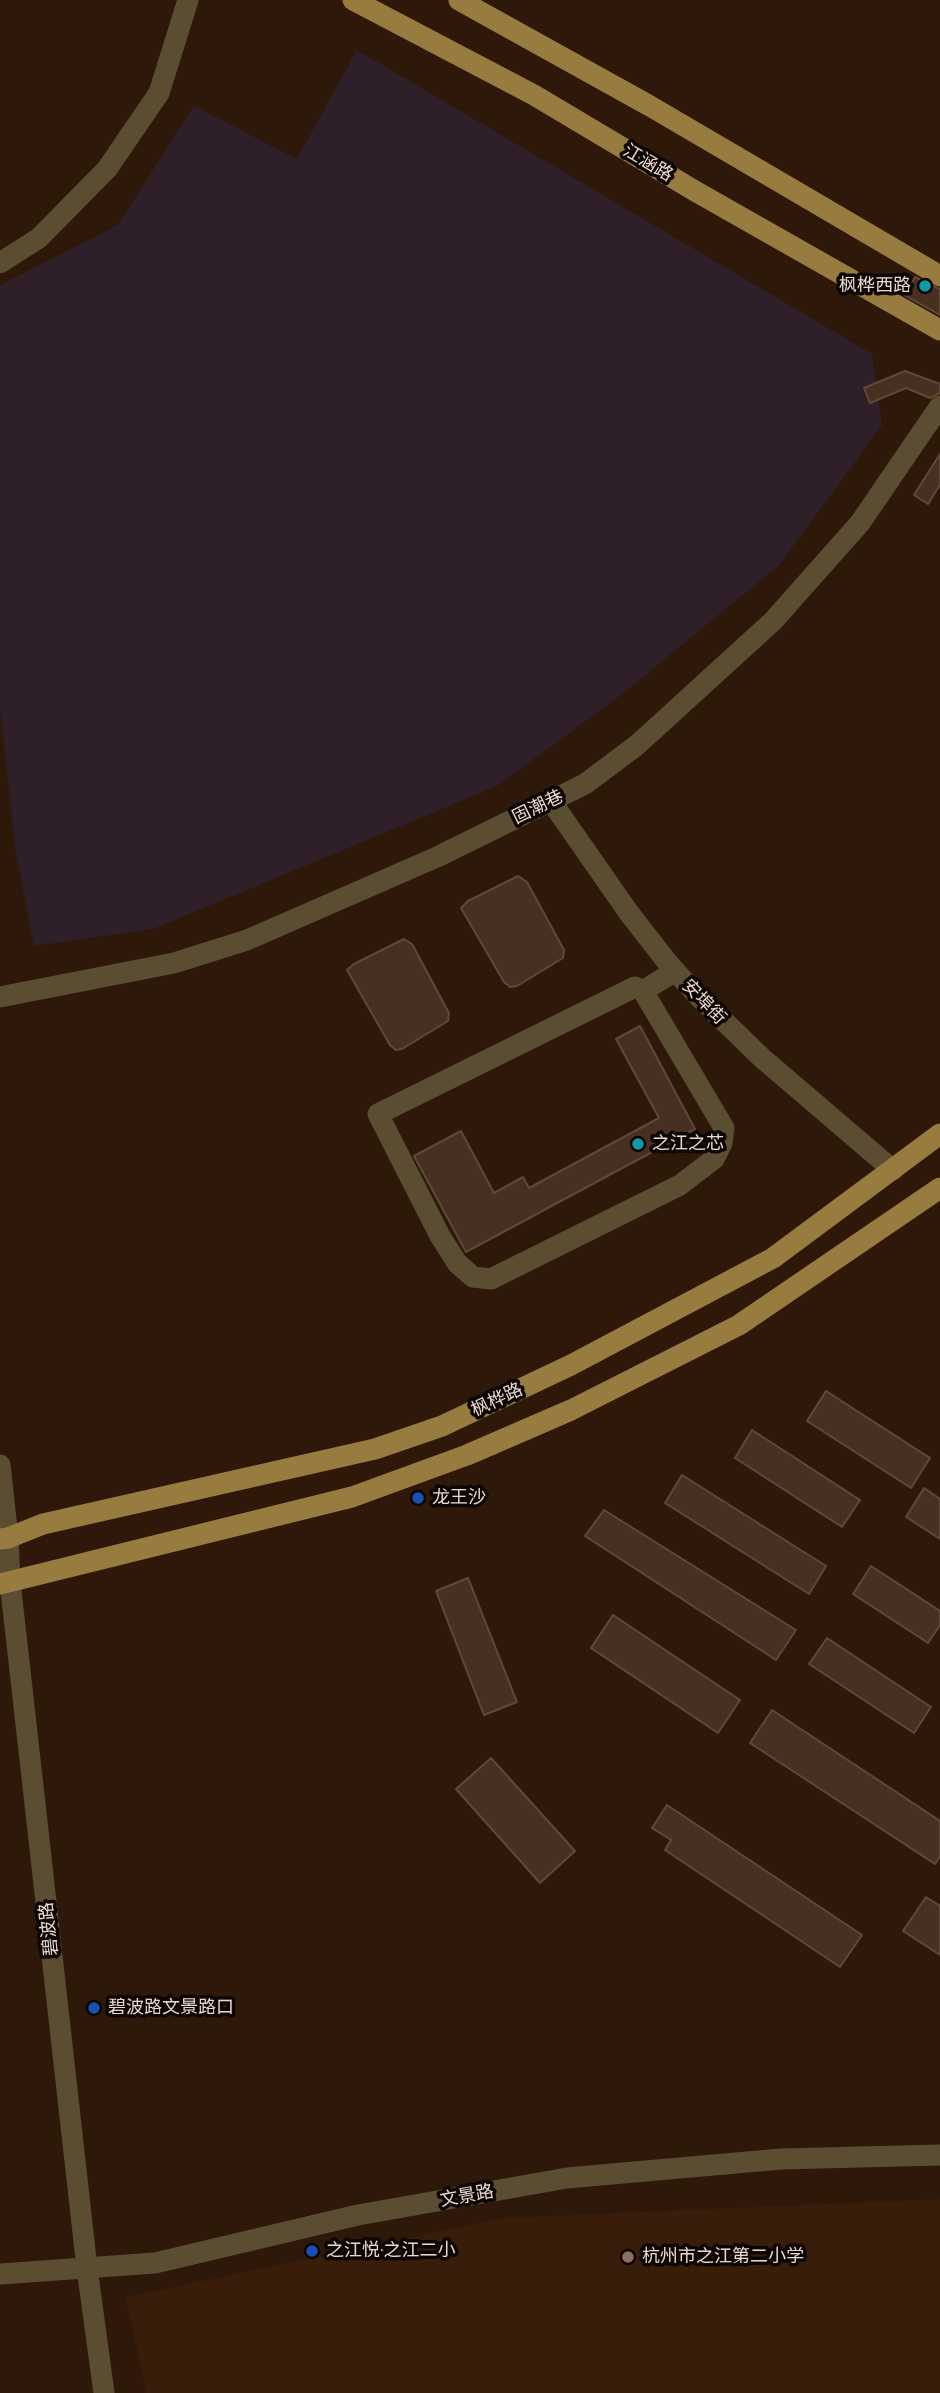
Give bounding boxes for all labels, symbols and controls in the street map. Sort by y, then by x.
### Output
street label: 江涵路 [619,140,677,186]
place label: 枫桦西路 [839,275,911,297]
marker: 枫桦西路 [917,278,933,294]
street label: 固潮巷 [509,785,567,829]
street label: 安埠街 [677,975,731,1029]
place label: 之江之芯 [652,1133,724,1155]
marker: 之江之芯 [630,1136,646,1152]
street label: 枫桦路 [468,1379,526,1421]
place label: 龙王沙 [432,1487,486,1509]
marker: 龙王沙 [410,1490,426,1506]
street label: 碧波路 [35,1901,63,1957]
place label: 碧波路文景路口 [108,1997,234,2019]
marker: 碧波路文景路口 [86,2000,102,2016]
street label: 文景路 [439,2181,495,2211]
place label: 之江悦·之江二小 [326,2240,456,2262]
marker: 之江悦·之江二小 [304,2243,320,2259]
place label: 杭州市之江第二小学 [642,2246,804,2268]
marker: 杭州市之江第二小学 [620,2249,636,2265]

